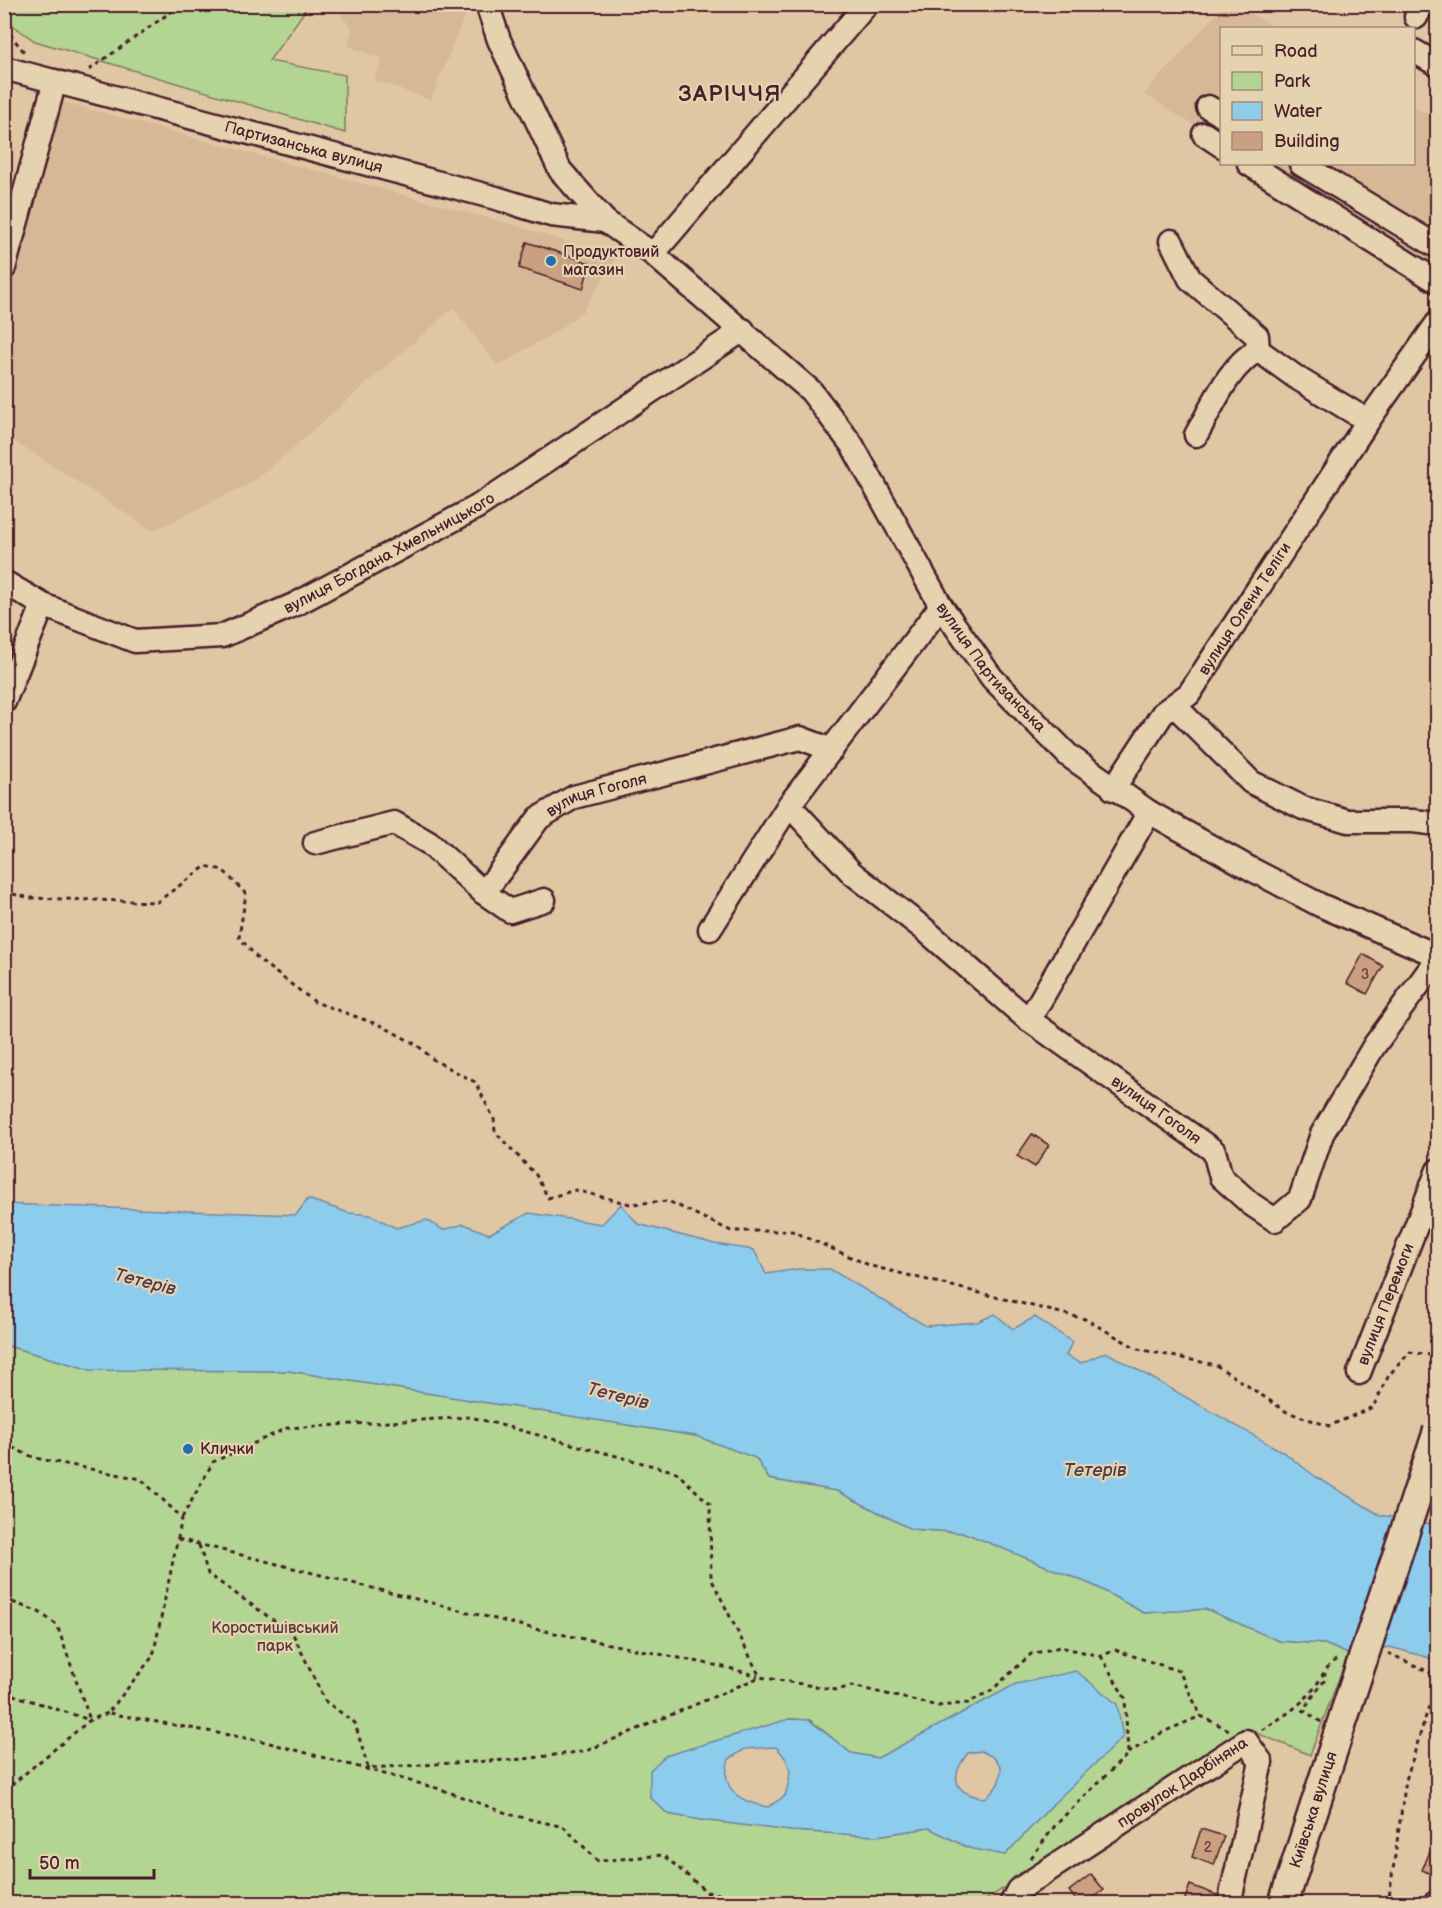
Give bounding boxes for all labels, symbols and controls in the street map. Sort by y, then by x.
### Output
legend [1220,27,1415,165]
text: Road [1274,41,1318,62]
text: Park [1274,71,1310,92]
district label: ЗАРІЧЧЯ [678,81,782,108]
text: Water [1274,101,1322,122]
street label: Партизанська вулиця [223,117,385,177]
text: Building [1274,131,1340,152]
place label: Продуктовий магазин [563,243,659,280]
marker: Продуктовий магазин [544,254,558,268]
street label: вулиця Богдана Хмельницького [281,489,498,618]
street label: вулиця Олени Теліги [1194,539,1295,679]
street label: вулиця Партизанська [932,599,1050,737]
street label: вулиця Гоголя [543,769,649,821]
house number: 3 [1361,966,1369,983]
street label: вулиця Гоголя [1108,1072,1205,1148]
street label: вулиця Перемоги [1354,1240,1418,1368]
water label: Тетерів [112,1264,179,1300]
water label: Тетерів [585,1378,652,1414]
place label: Клички [200,1440,254,1459]
marker: Клички [181,1442,195,1456]
water label: Тетерів [1064,1460,1127,1481]
park label: Коростишівський парк [211,1619,339,1656]
street label: провулок Дарбіняна [1114,1733,1252,1832]
street label: Київська вулиця [1286,1749,1341,1870]
house number: 2 [1204,1839,1213,1856]
scale bar [30,1842,154,1880]
text: 50 m [39,1853,80,1874]

